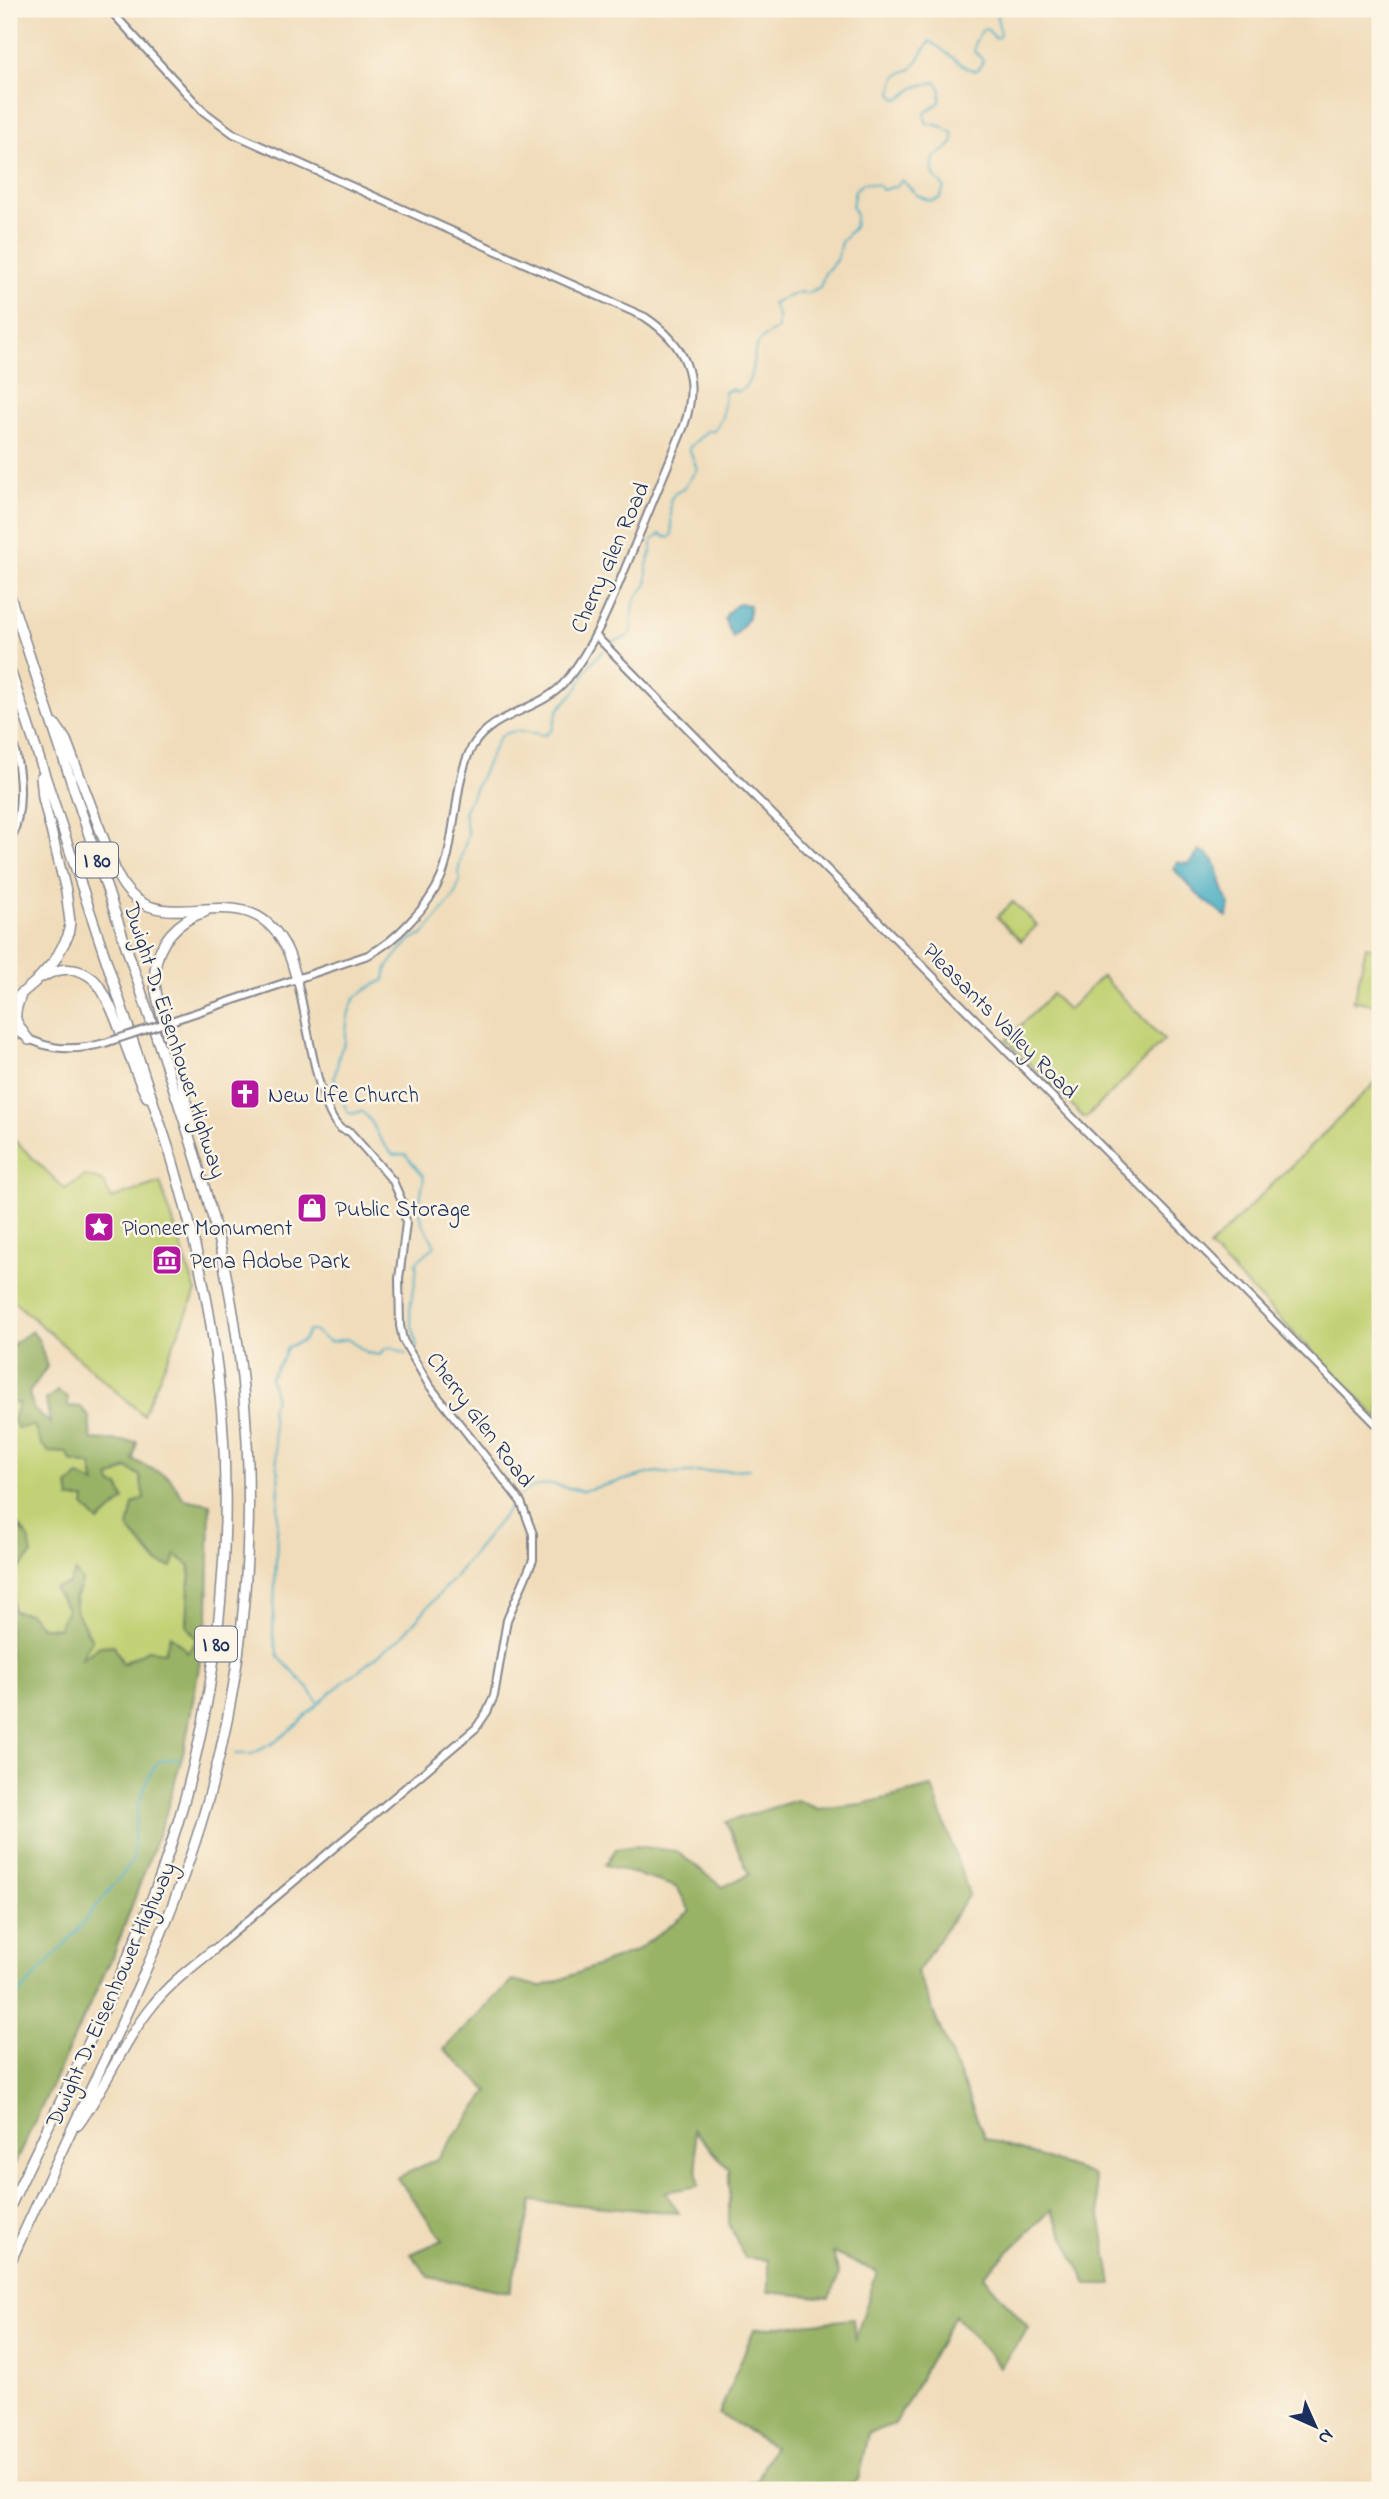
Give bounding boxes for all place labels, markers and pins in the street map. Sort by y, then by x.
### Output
church icon: New Life Church [228,1077,262,1111]
place label: New Life Church [268,1080,419,1113]
shop icon: Public Storage [295,1191,329,1225]
place label: Public Storage [335,1194,471,1228]
place icon: Pioneer Monument [82,1210,116,1244]
place label: Pioneer Monument [122,1213,293,1246]
museum icon: Pena Adobe Park [150,1243,184,1277]
place label: Pena Adobe Park [190,1246,351,1279]

